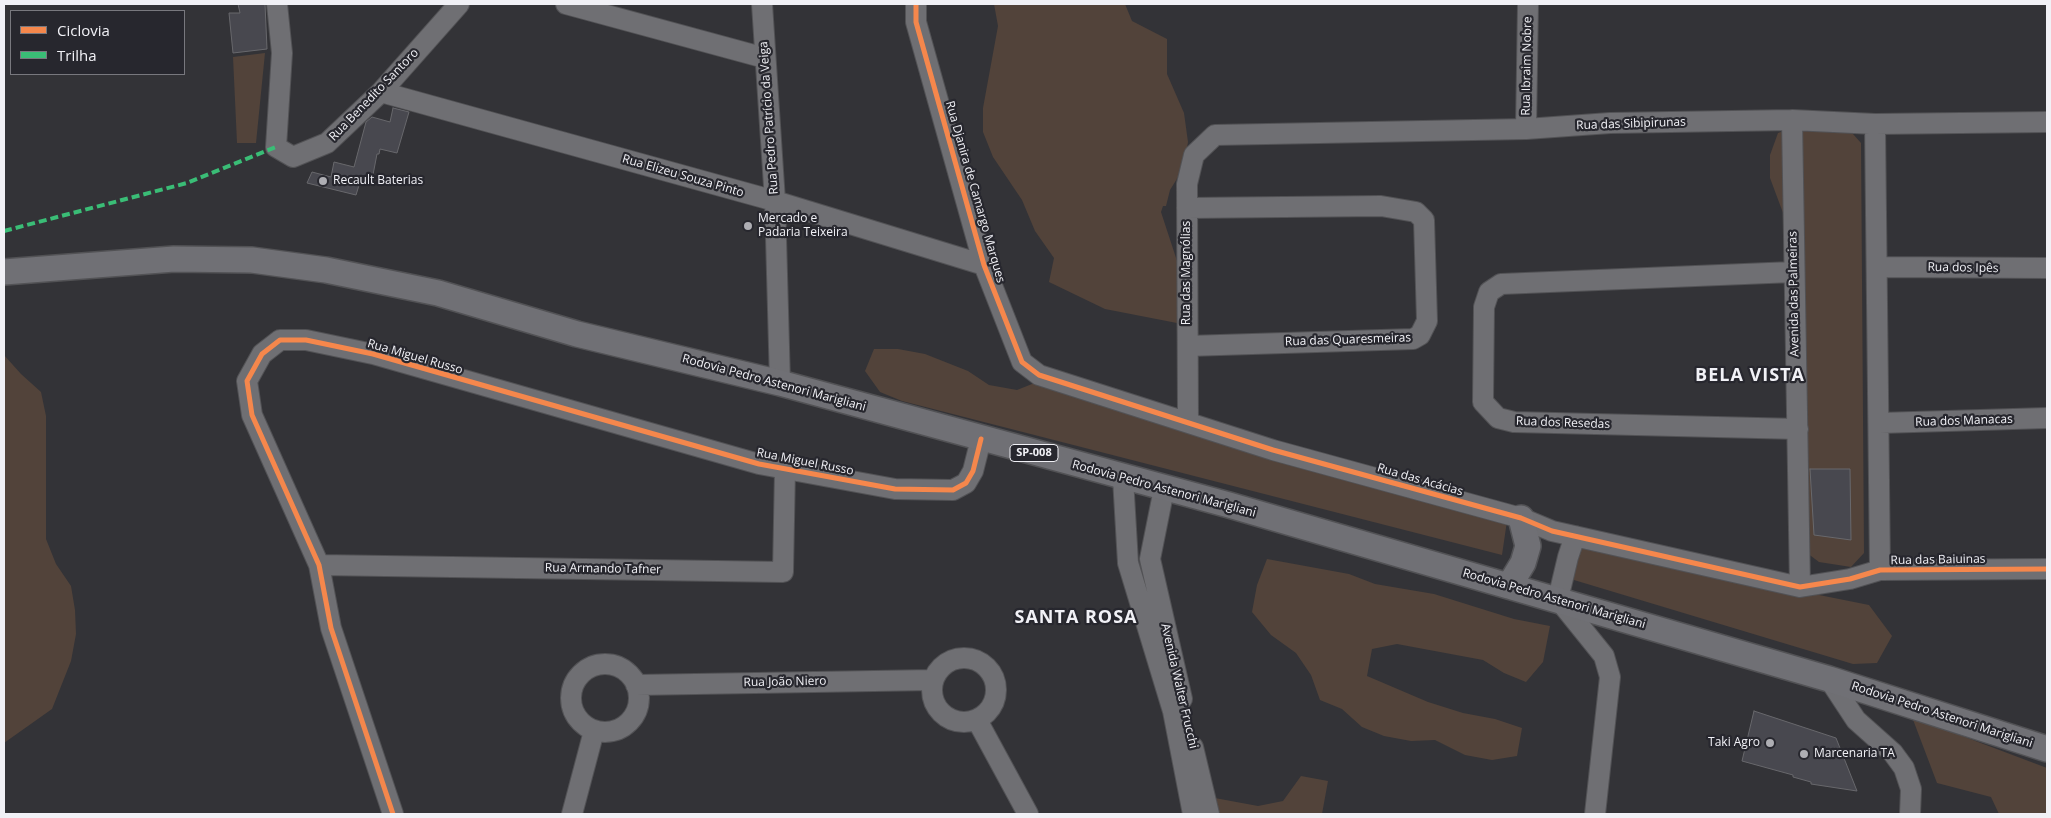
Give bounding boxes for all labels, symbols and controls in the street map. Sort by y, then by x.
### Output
legend [10,10,185,75]
street label: Rua Ibraim Nobre [1519,16,1535,116]
text: Ciclovia [57,20,110,40]
street label: Rua Pedro Patrício da Veiga [756,41,782,195]
text: Trilha [57,45,97,65]
street label: Rua Benedito Santoro [326,46,422,144]
street label: Rua Djanira de Camargo Marques [942,99,1008,285]
street label: Rua das Sibipirunas [1576,115,1686,133]
street label: Rua Elizeu Souza Pinto [621,152,745,200]
place label: Recault Baterias [333,174,423,188]
marker: Recault Baterias [317,175,329,187]
place label: Mercado e Padaria Teixeira [758,212,848,240]
marker: Mercado e Padaria Teixeira [742,220,754,232]
street label: Rua das Magnólias [1180,221,1194,325]
street label: Avenida das Palmeiras [1786,231,1802,357]
street label: Rua dos Ipês [1927,260,1999,276]
street label: Rua das Quaresmeiras [1285,331,1411,349]
street label: Rua Miguel Russo [366,336,464,378]
street label: Rodovia Pedro Astenori Marigliani [681,352,867,414]
district label: BELA VISTA [1694,365,1806,387]
street label: Rua dos Manacas [1915,412,2013,430]
street label: Rua dos Resedas [1516,414,1610,432]
road number: SP-008 [1010,444,1058,462]
street label: Rua Miguel Russo [755,446,855,478]
street label: Rodovia Pedro Astenori Marigliani [1071,458,1257,520]
street label: Rua das Acácias [1375,461,1465,499]
street label: Rua das Baiuinas [1890,552,1986,568]
street label: Rua Armando Tafner [545,561,661,577]
street label: Rodovia Pedro Astenori Marigliani [1461,566,1647,632]
district label: SANTA ROSA [1013,607,1139,629]
street label: Avenida Walter Frucchi [1158,622,1200,750]
street label: Rua João Niero [743,674,827,690]
street label: Rodovia Pedro Astenori Marigliani [1850,679,2034,751]
place label: Taki Agro [1708,736,1760,750]
marker: Taki Agro [1764,737,1776,749]
place label: Marcenaria TA [1814,747,1895,761]
marker: Marcenaria TA [1798,748,1810,760]

